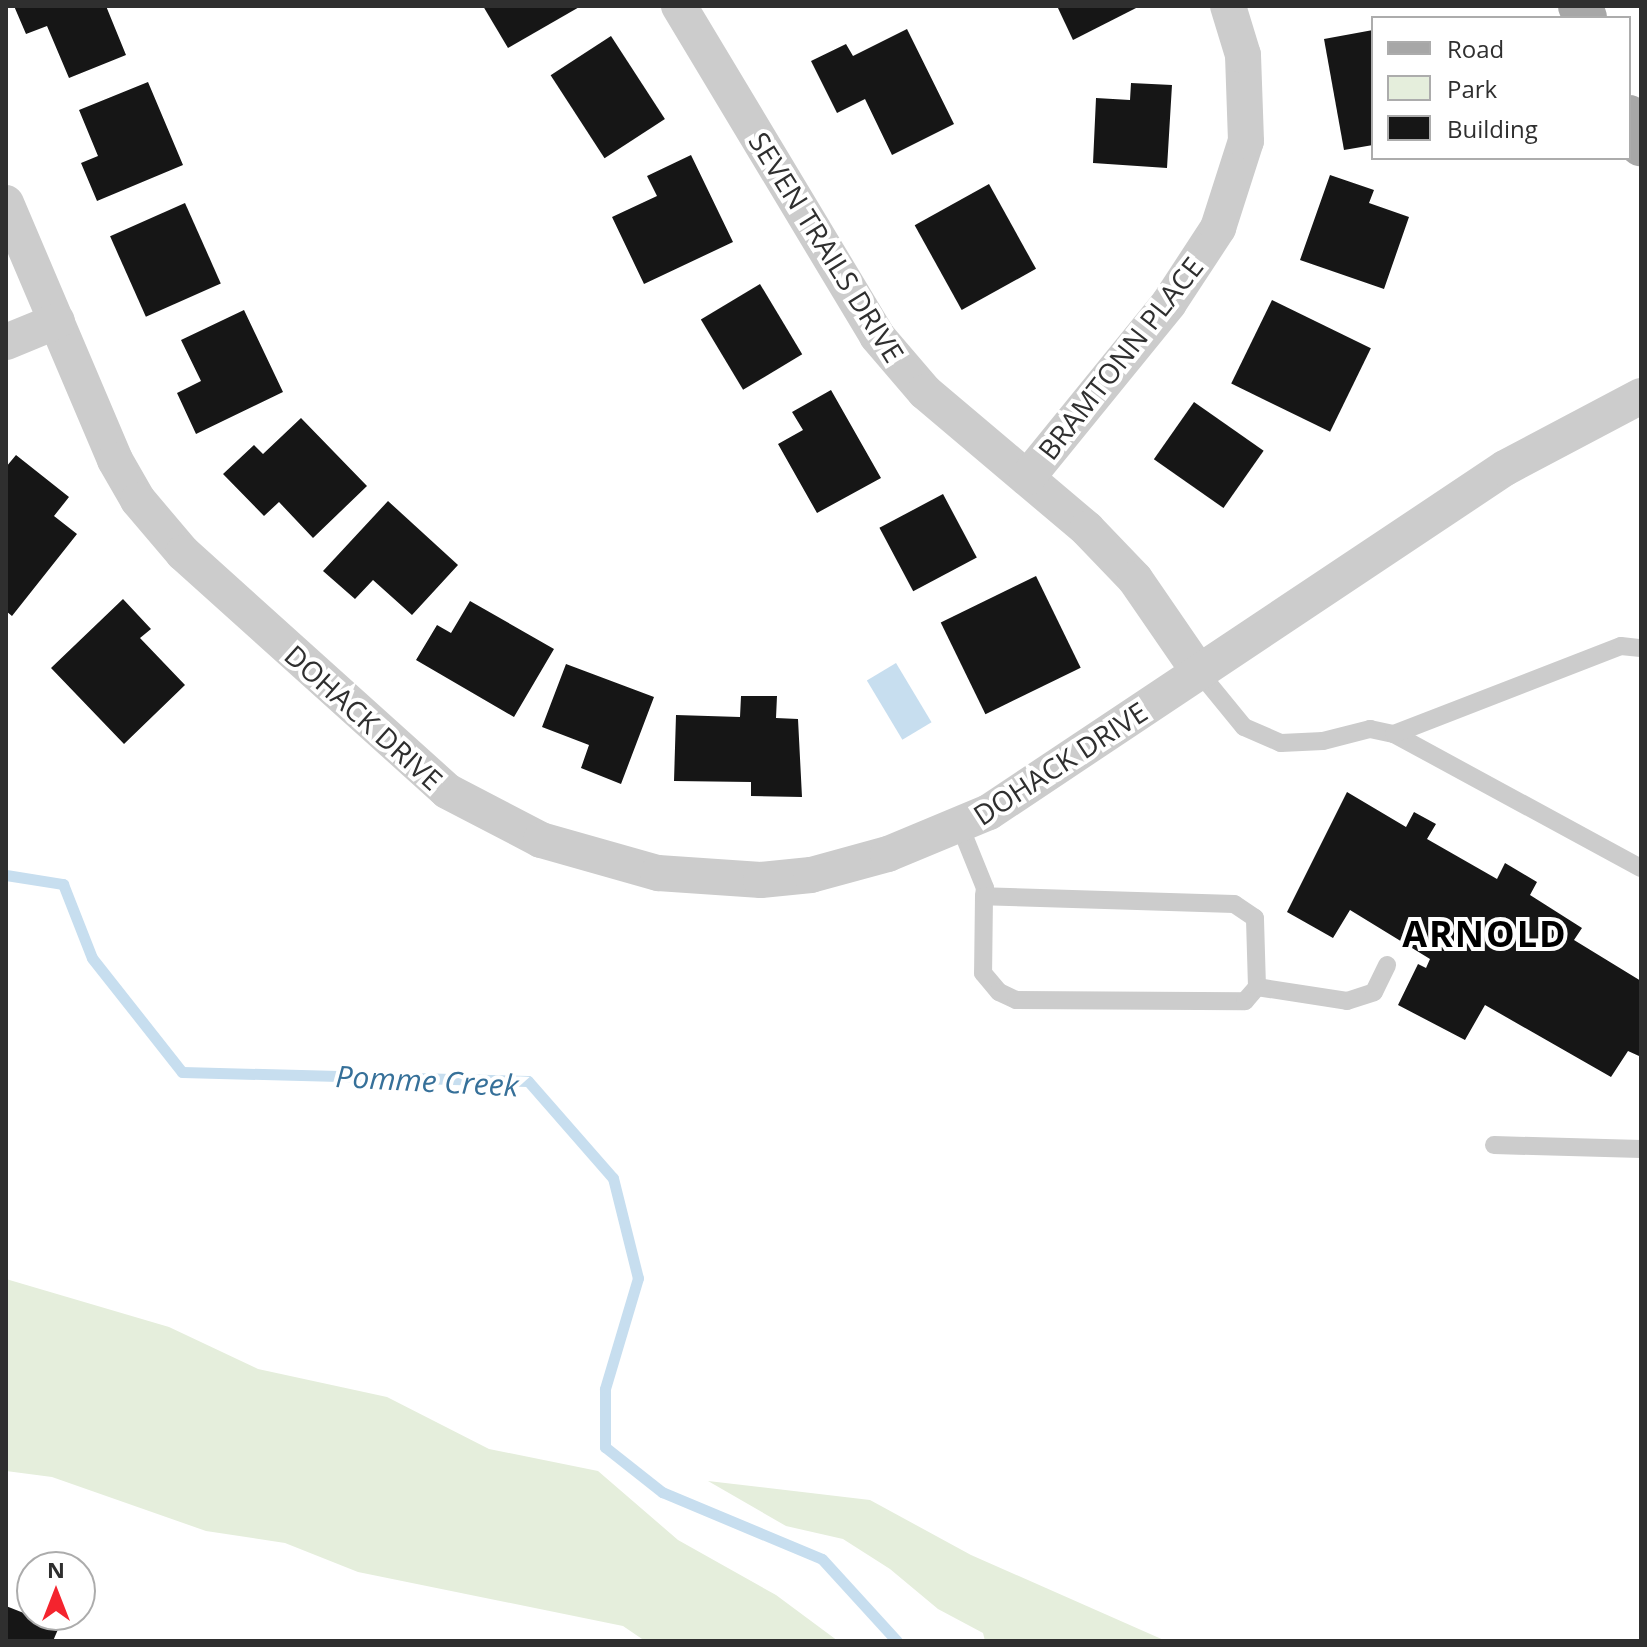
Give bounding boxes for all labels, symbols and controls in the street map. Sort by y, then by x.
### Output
legend [1371,16,1631,160]
text: Road [1447,32,1504,65]
text: Park [1447,72,1497,105]
text: Building [1447,112,1538,145]
street label: SEVEN TRAILS DRIVE [743,126,911,368]
street label: BRAMTONN PLACE [1031,250,1209,466]
street label: DOHACK DRIVE [278,638,450,796]
street label: DOHACK DRIVE [967,694,1153,832]
district label: ARNOLD [1402,912,1568,956]
water label: Pomme Creek [335,1058,519,1104]
north arrow [16,1551,96,1631]
text: N [47,1554,65,1584]

